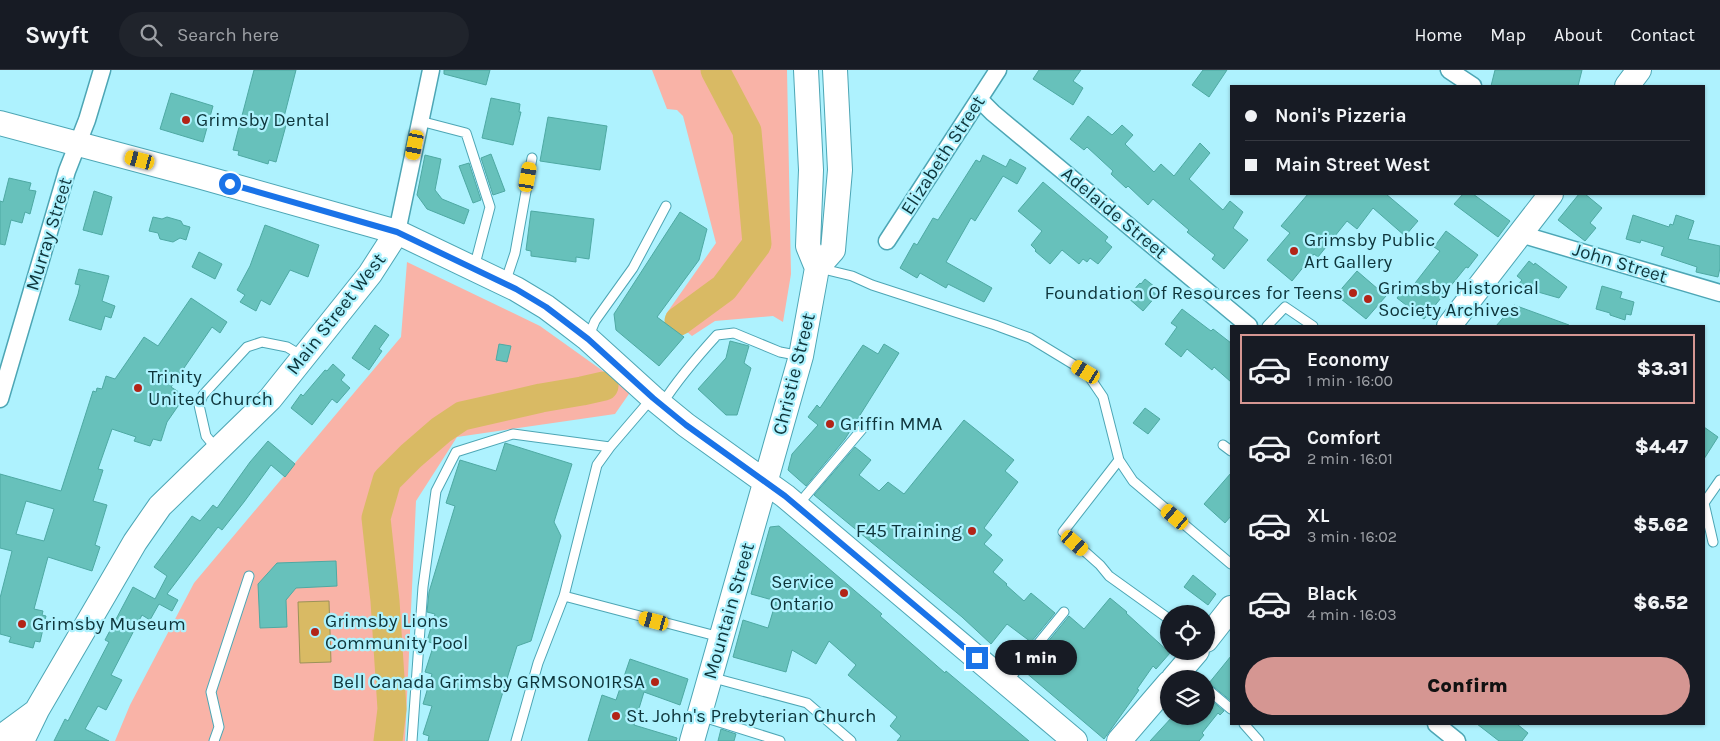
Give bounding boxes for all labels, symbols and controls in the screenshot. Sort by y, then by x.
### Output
search box [119,12,469,57]
text: Swyft [25,21,89,49]
icon: search [137,21,165,49]
text: Search here [177,24,279,46]
text: Home [1414,24,1462,46]
text: Map [1490,24,1526,46]
text: About [1554,24,1603,46]
text: Contact [1631,24,1695,46]
street label: Elizabeth Street [896,91,990,219]
text: Noni's Pizzeria [1275,105,1407,127]
place label: Grimsby Dental [196,109,330,131]
marker: Grimsby Dental [180,114,192,126]
car [404,129,425,161]
car [123,149,156,171]
text: Main Street West [1275,154,1430,176]
car [518,161,537,193]
street label: Adelaide Street [1057,162,1171,264]
route start [219,173,241,195]
street label: Murray Street [21,175,77,293]
place label: Grimsby Public Art Gallery [1304,229,1435,273]
street label: John Street [1570,238,1670,288]
marker: Grimsby Public Art Gallery [1288,245,1300,257]
street label: Main Street West [282,249,390,379]
place label: Grimsby Historical Society Archives [1378,277,1539,321]
place label: Foundation Of Resources for Teens [1045,282,1343,304]
marker: Foundation Of Resources for Teens [1347,287,1359,299]
marker: Grimsby Historical Society Archives [1362,293,1374,305]
street label: Christie Street [768,311,820,437]
icon: car [1247,347,1292,392]
text: Economy [1307,349,1389,371]
car [1069,358,1102,386]
text: $3.31 [1637,358,1688,380]
place label: Trinity United Church [148,366,273,410]
text: 1 min · 16:00 [1307,371,1393,390]
marker: Trinity United Church [132,382,144,394]
place label: Griffin MMA [840,413,943,435]
marker: Griffin MMA [824,418,836,430]
icon: car [1247,425,1292,470]
text: Comfort [1307,427,1381,449]
text: $4.47 [1635,436,1688,458]
text: 2 min · 16:01 [1307,449,1393,468]
car [1158,502,1191,532]
icon: car [1247,503,1292,548]
text: XL [1307,505,1329,527]
text: $5.62 [1633,514,1688,536]
place label: F45 Training [856,520,962,542]
marker: F45 Training [966,525,978,537]
car [1058,527,1091,559]
text: 3 min · 16:02 [1307,527,1397,546]
street label: Mountain Street [699,540,759,682]
place label: Service Ontario [770,571,834,615]
icon: car [1247,581,1292,626]
text: Black [1307,583,1358,605]
marker: Service Ontario [838,587,850,599]
text: $6.52 [1633,592,1688,614]
map controls [1160,605,1215,725]
button: locate [1160,605,1215,660]
text: 4 min · 16:03 [1307,605,1397,624]
place label: Grimsby Lions Community Pool [325,610,468,654]
car [637,610,670,632]
place label: Grimsby Museum [32,613,186,635]
marker: Grimsby Museum [16,618,28,630]
marker: Grimsby Lions Community Pool [309,626,321,638]
callout: 1 min [994,640,1077,676]
route end [966,647,988,669]
text: 1 min [1015,648,1057,667]
button: Confirm [1245,657,1690,715]
button: layers [1160,670,1215,725]
place label: Bell Canada Grimsby GRMSON01RSA [333,671,645,693]
marker: Bell Canada Grimsby GRMSON01RSA [649,676,661,688]
place label: St. John's Prebyterian Church [626,705,876,727]
marker: St. John's Prebyterian Church [610,710,622,722]

